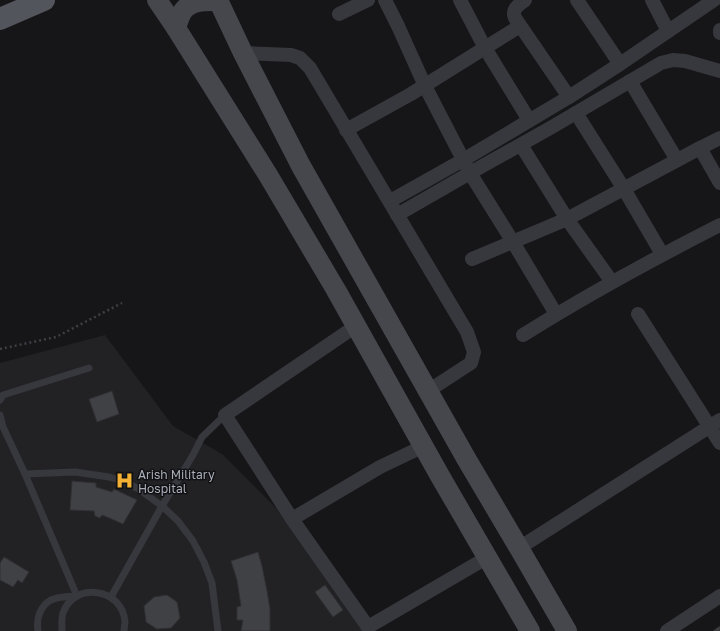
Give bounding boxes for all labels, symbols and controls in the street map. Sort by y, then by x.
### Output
place label: Arish Military Hospital [138,467,215,496]
hospital icon: Arish Military Hospital [115,471,135,491]

